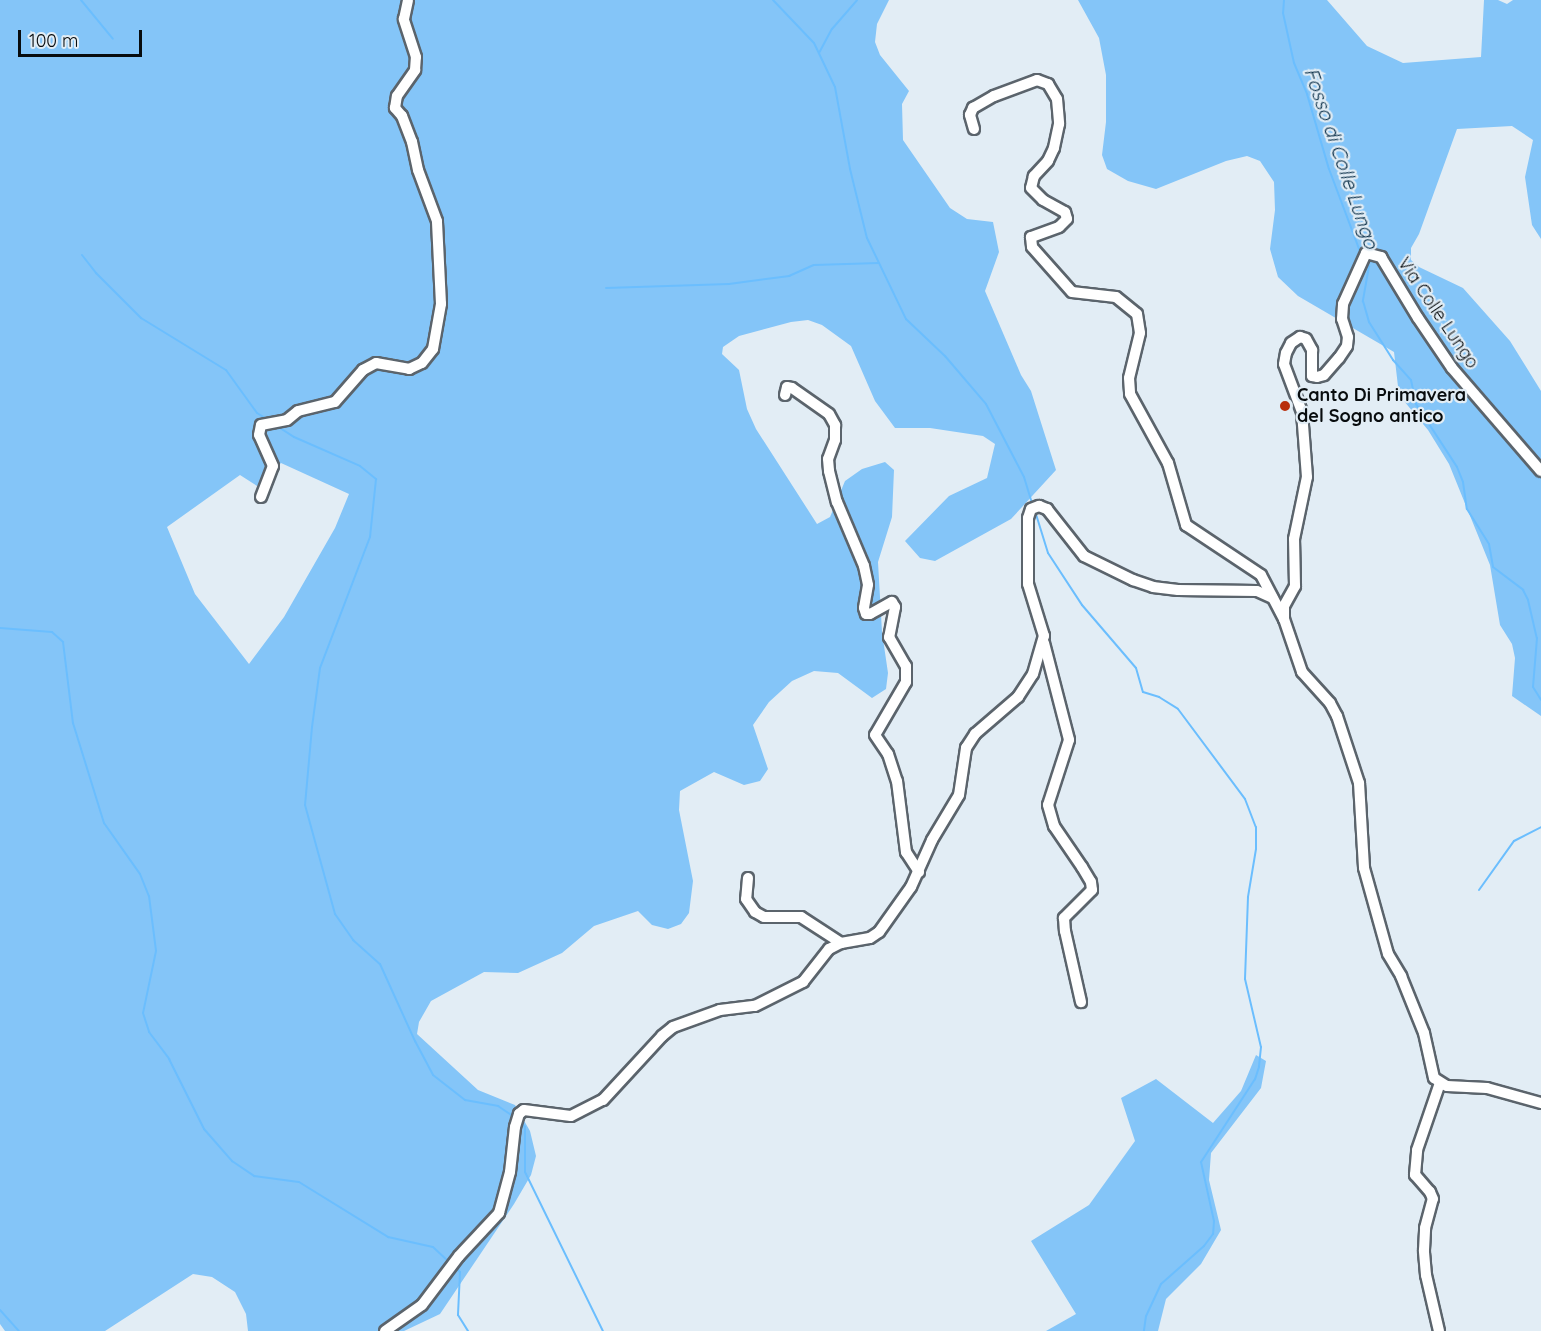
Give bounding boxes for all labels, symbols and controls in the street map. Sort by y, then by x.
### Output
scale bar [21,18,146,56]
text: 100 m [29,29,78,52]
water label: Fosso di Colle Lungo [1300,64,1384,252]
street label: Via Colle Lungo [1393,253,1483,373]
place label: Canto Di Primavera del Sogno antico [1297,385,1466,428]
marker: Canto Di Primavera del Sogno antico [1278,399,1292,413]

